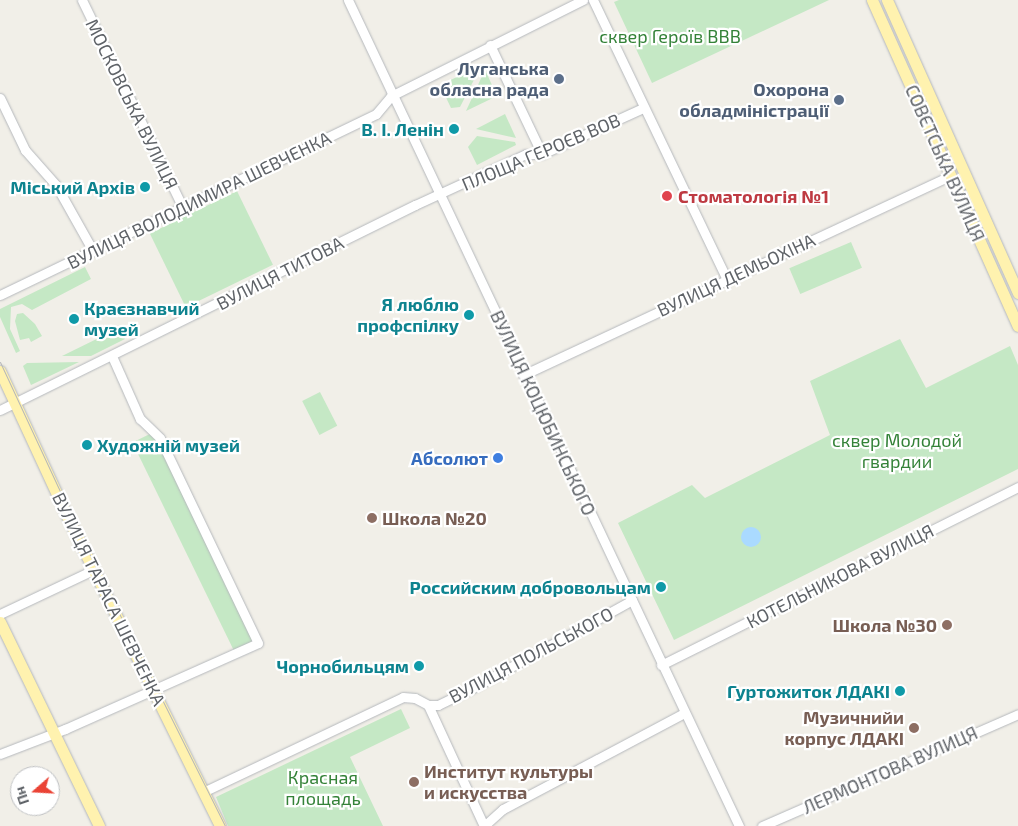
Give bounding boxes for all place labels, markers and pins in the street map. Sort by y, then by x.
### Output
place label: Луганська обласна рада [430,58,549,100]
marker: Луганська обласна рада [553,73,565,85]
place label: Охорона обладміністрації [679,79,829,122]
marker: Охорона обладміністрації [833,94,845,106]
place label: В. І. Ленін [361,118,444,140]
marker: В. І. Ленін [448,123,460,135]
place label: Міський Архів [10,176,135,198]
marker: Міський Архів [139,181,151,193]
place label: Стоматологія №1 [678,185,829,207]
marker: Стоматологія №1 [660,189,674,203]
place label: Я люблю профспілку [357,294,459,336]
place label: Краєзнавчий музей [84,298,199,340]
marker: Я люблю профспілку [463,309,475,321]
marker: Краєзнавчий музей [68,313,80,325]
place label: Художній музей [97,434,240,456]
marker: Художній музей [81,439,93,451]
place label: Абсолют [411,447,488,469]
marker: Абсолют [492,452,504,464]
place label: Школа №20 [382,507,487,529]
marker: Школа №20 [366,512,378,524]
place label: Pоссийским добровольцам [410,576,651,598]
marker: Pоссийским добровольцам [655,581,667,593]
place label: Школа №30 [833,614,937,636]
marker: Школа №30 [941,619,953,631]
place label: Чорнобильцям [276,655,409,677]
marker: Чорнобильцям [413,660,425,672]
place label: Гуртожиток ЛДАКІ [727,680,890,702]
marker: Гуртожиток ЛДАКІ [894,685,906,697]
place label: Музичнийи корпус ЛДАКІ [784,707,904,750]
marker: Музичнийи корпус ЛДАКІ [908,722,920,734]
place label: Институт культуры и искусства [424,761,593,804]
marker: Институт культуры и искусства [408,776,420,788]

